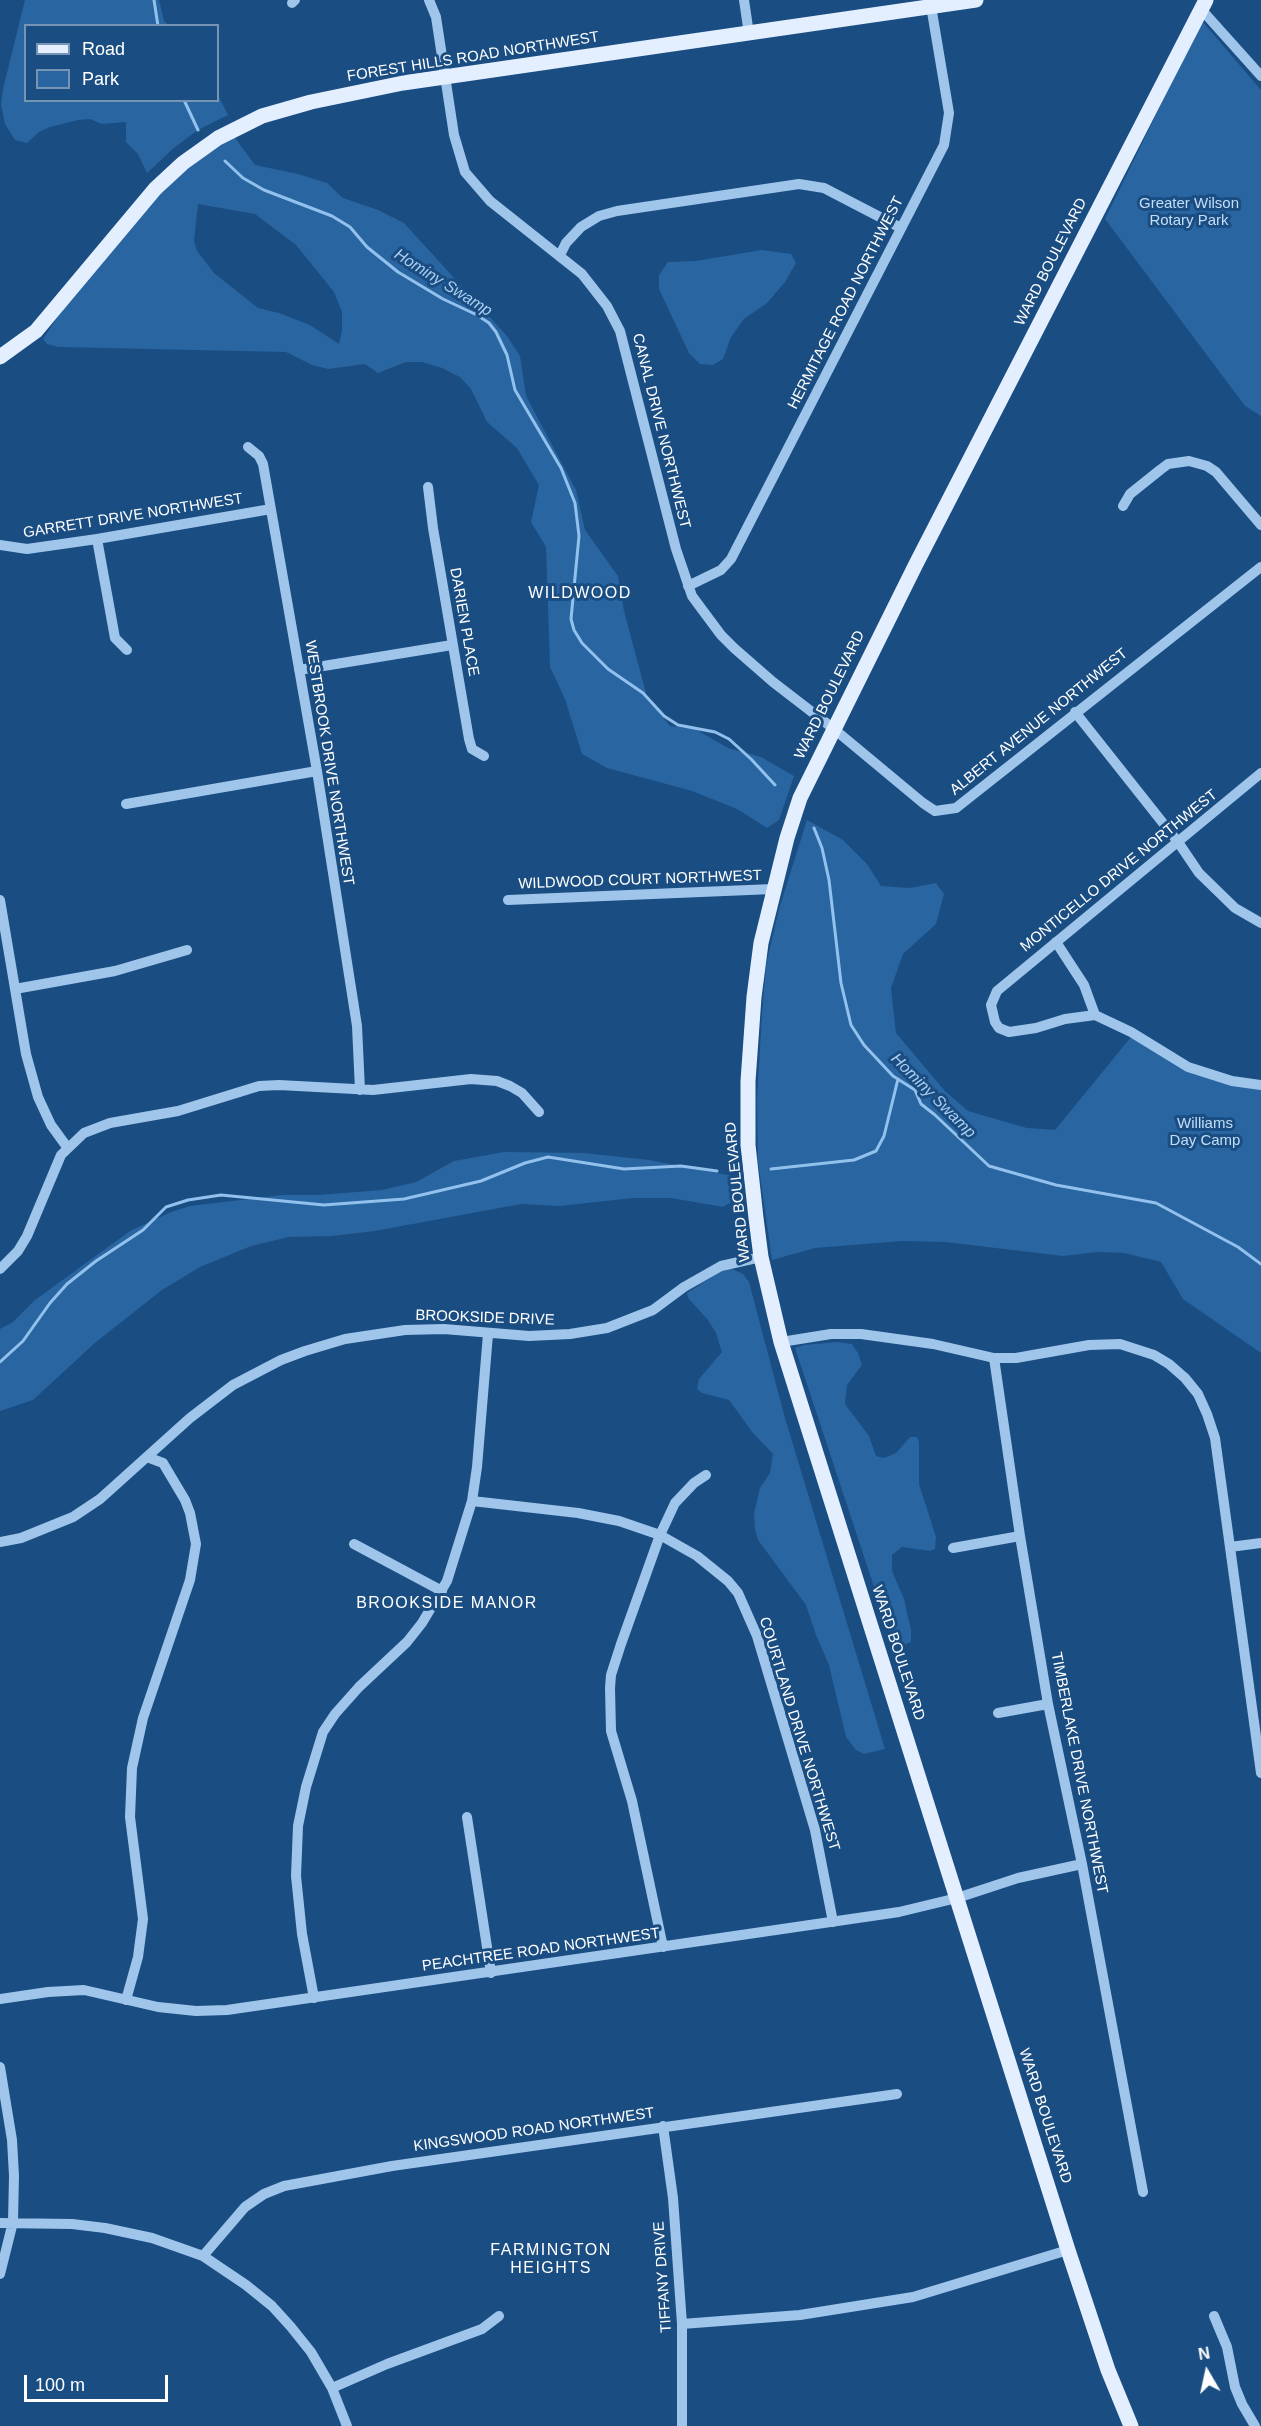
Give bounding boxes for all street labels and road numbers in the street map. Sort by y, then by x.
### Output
street label: FOREST HILLS ROAD NORTHWEST [346,28,600,86]
street label: HERMITAGE ROAD NORTHWEST [784,194,908,412]
street label: WARD BOULEVARD [1011,195,1091,329]
street label: CANAL DRIVE NORTHWEST [628,332,694,530]
street label: GARRETT DRIVE NORTHWEST [22,490,244,542]
street label: DARIEN PLACE [446,566,482,678]
street label: WARD BOULEVARD [791,628,869,762]
street label: WESTBROOK DRIVE NORTHWEST [301,639,357,887]
street label: ALBERT AVENUE NORTHWEST [947,645,1131,799]
street label: MONTICELLO DRIVE NORTHWEST [1017,786,1221,956]
street label: WILDWOOD COURT NORTHWEST [518,867,762,893]
street label: WARD BOULEVARD [722,1121,754,1263]
street label: BROOKSIDE DRIVE [415,1307,555,1329]
street label: WARD BOULEVARD [868,1583,928,1723]
street label: COURTLAND DRIVE NORTHWEST [755,1615,843,1853]
street label: TIMBERLAKE DRIVE NORTHWEST [1047,1651,1111,1895]
street label: PEACHTREE ROAD NORTHWEST [421,1924,661,1976]
street label: WARD BOULEVARD [1015,2046,1075,2186]
street label: KINGSWOOD ROAD NORTHWEST [412,2104,656,2156]
street label: TIFFANY DRIVE [650,2221,676,2333]

